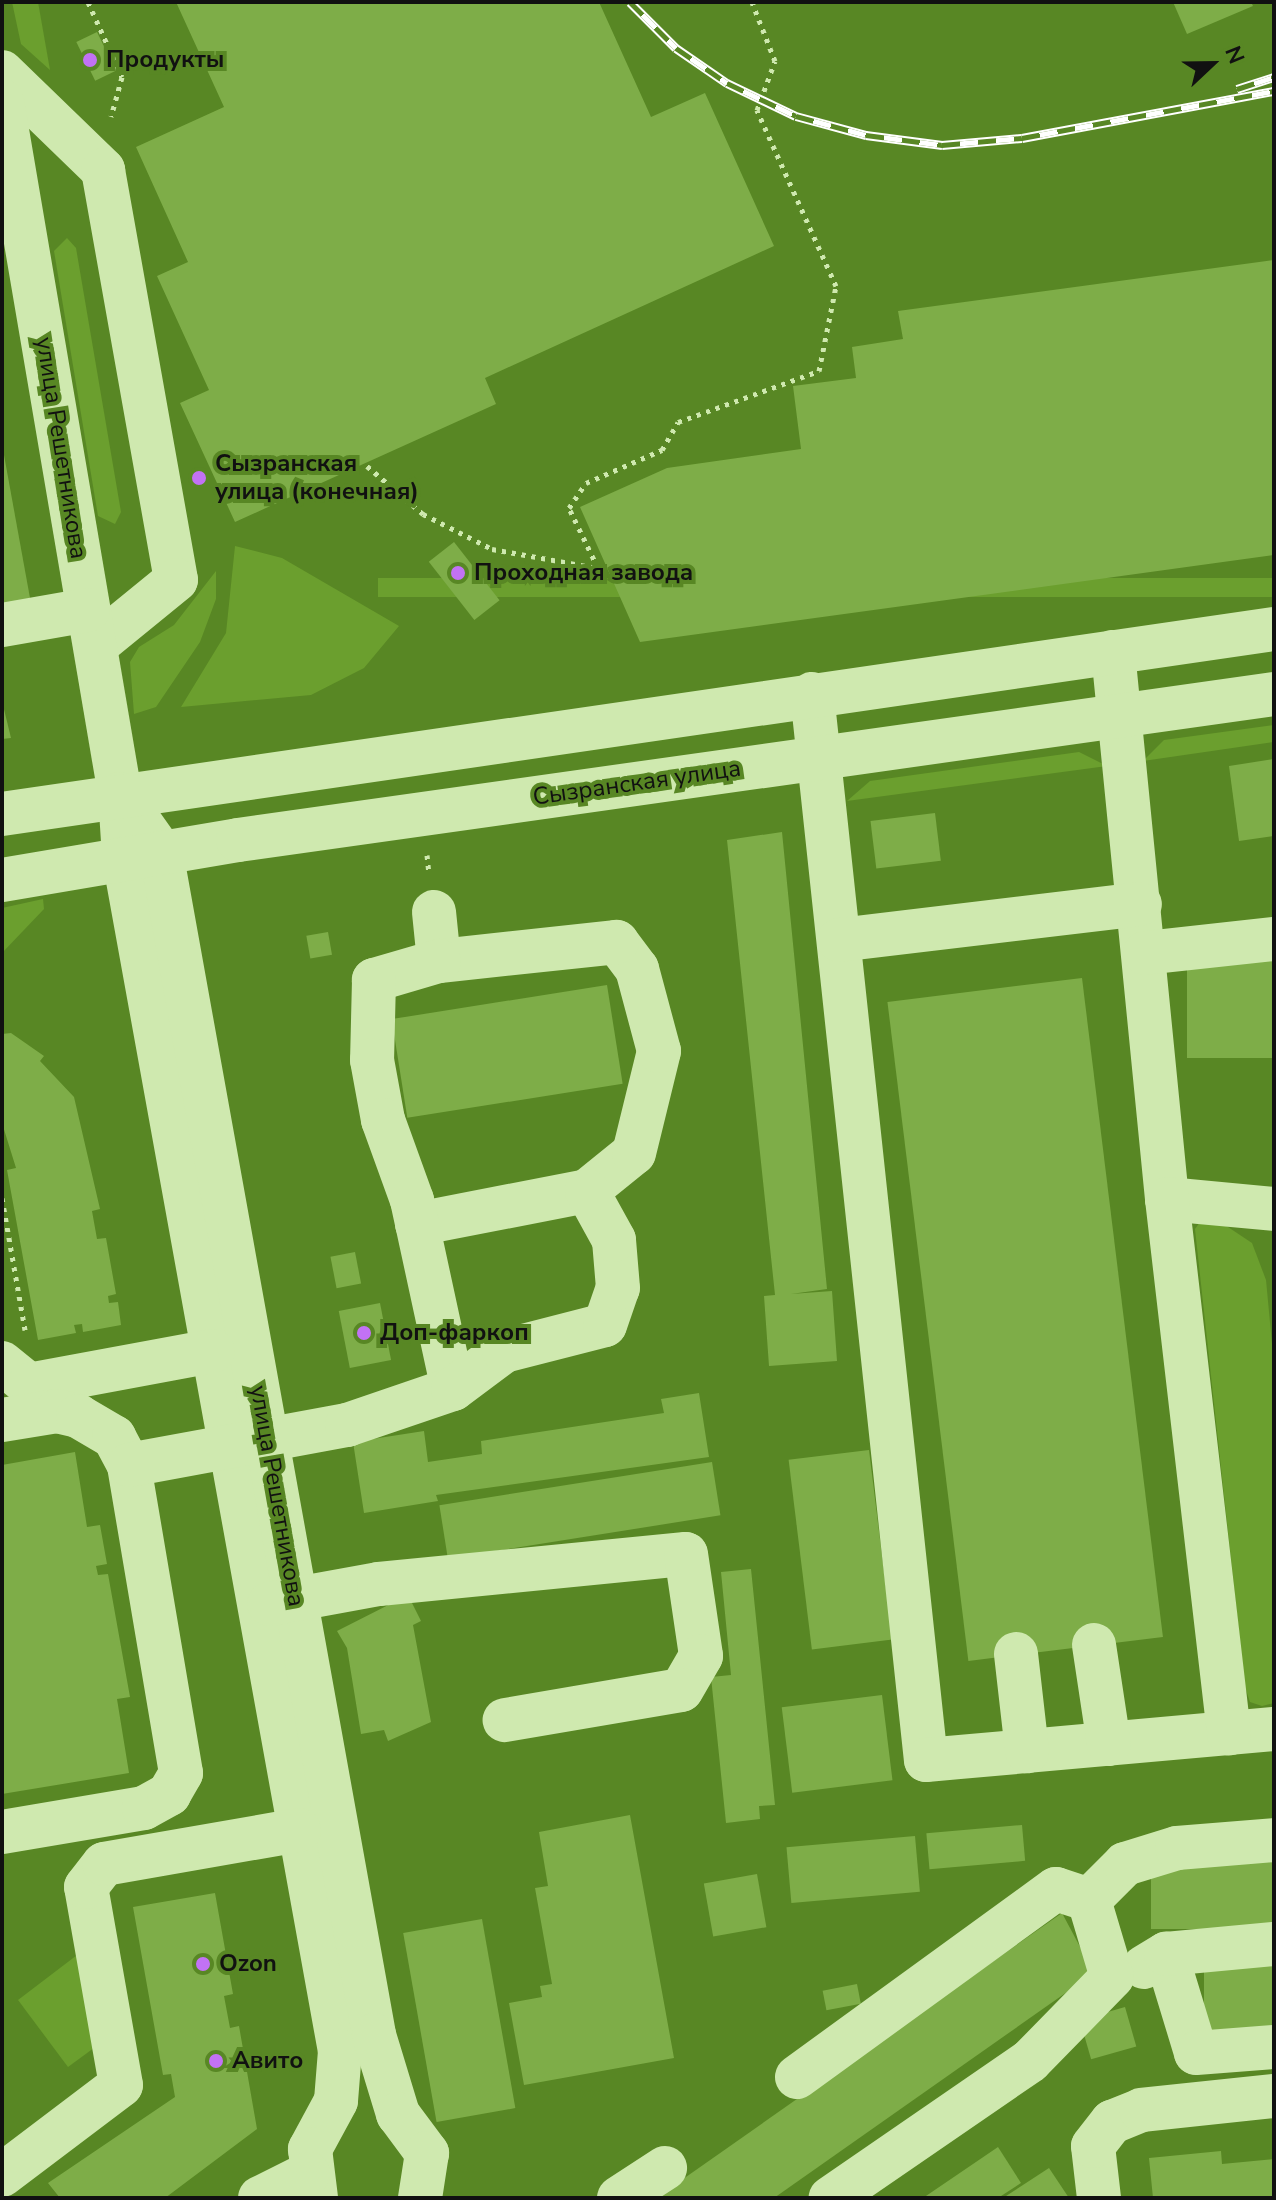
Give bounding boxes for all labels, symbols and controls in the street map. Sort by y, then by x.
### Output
north arrow [1172,24,1252,104]
text: N [1217,42,1251,68]
place label: Продукты [106,46,224,74]
marker: Продукты [81,51,99,69]
street label: улица Решетникова [29,335,93,561]
place label: Сызранская улица (конечная) [215,450,419,506]
marker: Сызранская улица (конечная) [190,469,208,487]
place label: Проходная завода [474,559,693,587]
marker: Проходная завода [449,564,467,582]
street label: Сызранская улица [531,754,743,812]
place label: Доп-фаркоп [380,1319,529,1347]
marker: Доп-фаркоп [355,1324,373,1342]
street label: улица Решетникова [243,1383,311,1609]
place label: Ozon [219,1950,277,1978]
marker: Ozon [194,1955,212,1973]
place label: Авито [232,2047,303,2075]
marker: Авито [207,2052,225,2070]

